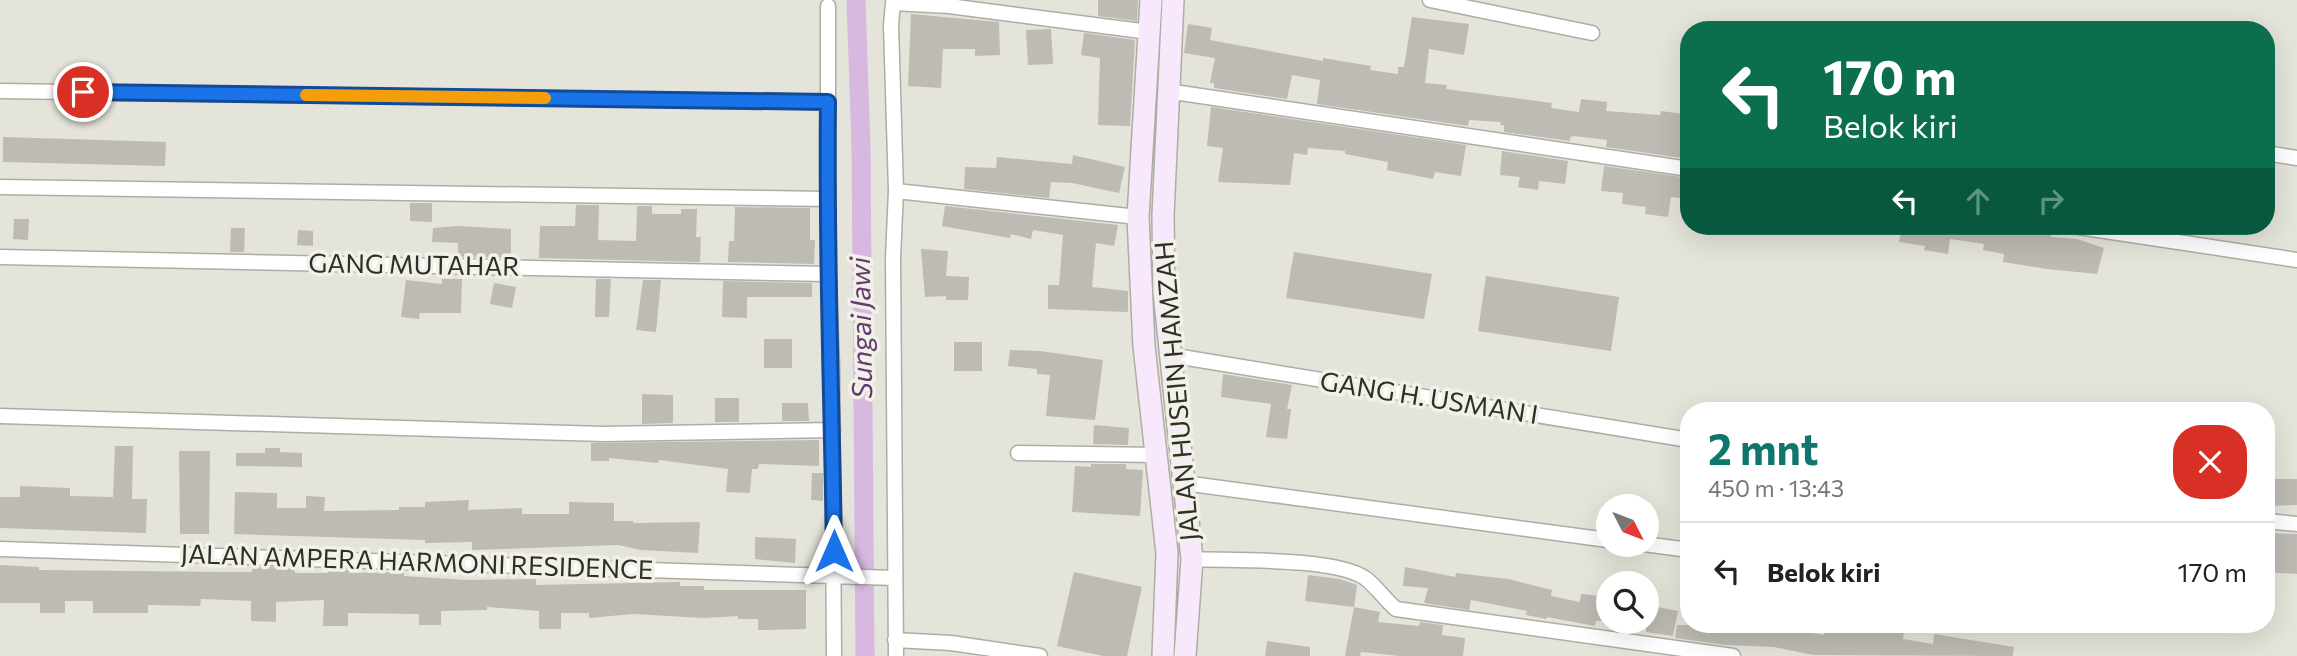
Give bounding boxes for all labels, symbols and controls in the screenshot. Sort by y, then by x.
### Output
text: 170 m [1823,45,1956,105]
icon: left [1708,49,1799,140]
pin [53,62,113,122]
icon: arrive [64,73,102,111]
text: Belok kiri [1823,105,1958,145]
icon: left [1886,182,1924,220]
icon: ahead [1959,182,1997,220]
icon: right [2032,182,2070,220]
street label: JALAN HUSEIN HAMZAH [1147,240,1204,542]
street label: GANG MUTAHAR [308,246,520,281]
water label: Sungai Jawi [842,256,878,399]
street label: GANG H. USMAN I [1318,364,1540,429]
text: 2 mnt [1708,422,1819,474]
button: close [2173,425,2247,499]
text: 450 m · 13:43 [1708,474,1844,502]
north arrow [1596,494,1659,556]
map controls [1596,494,1659,634]
position arrow [797,514,871,588]
street label: JALAN AMPERA HARMONI RESIDENCE [180,537,654,584]
icon: left [1708,552,1746,590]
text: Belok kiri [1767,556,1881,587]
text: 170 m [2178,556,2247,587]
button: search [1596,571,1659,634]

